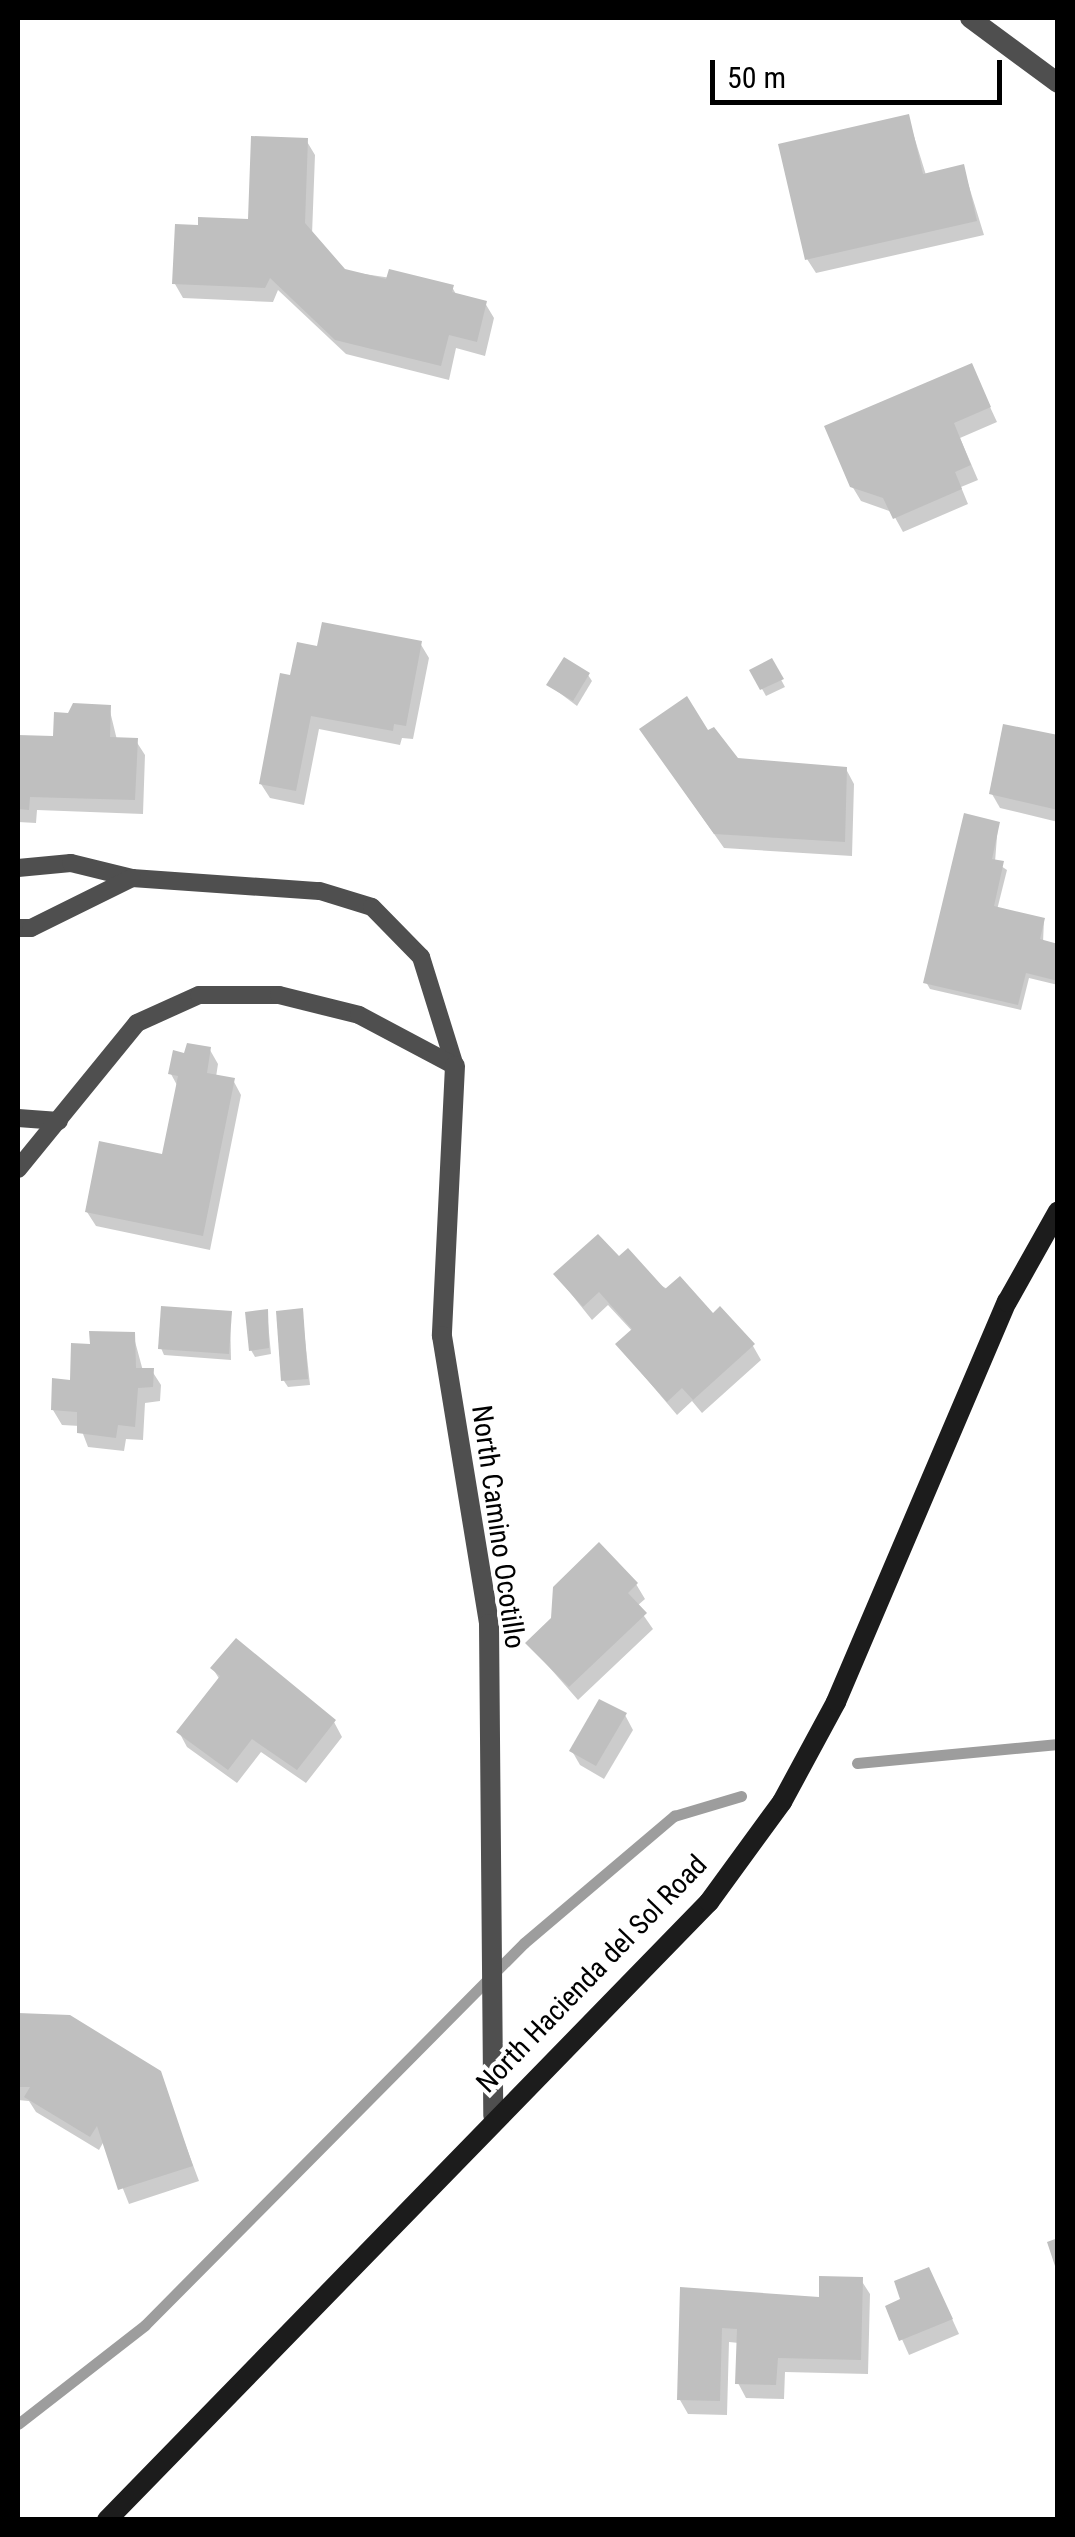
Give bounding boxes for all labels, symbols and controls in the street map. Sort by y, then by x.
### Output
scale bar [715,40,1008,102]
text: 50 m [727,60,786,95]
street label: North Camino Ocotillo [464,1403,532,1651]
street label: North Hacienda del Sol Road [470,1848,714,2100]

